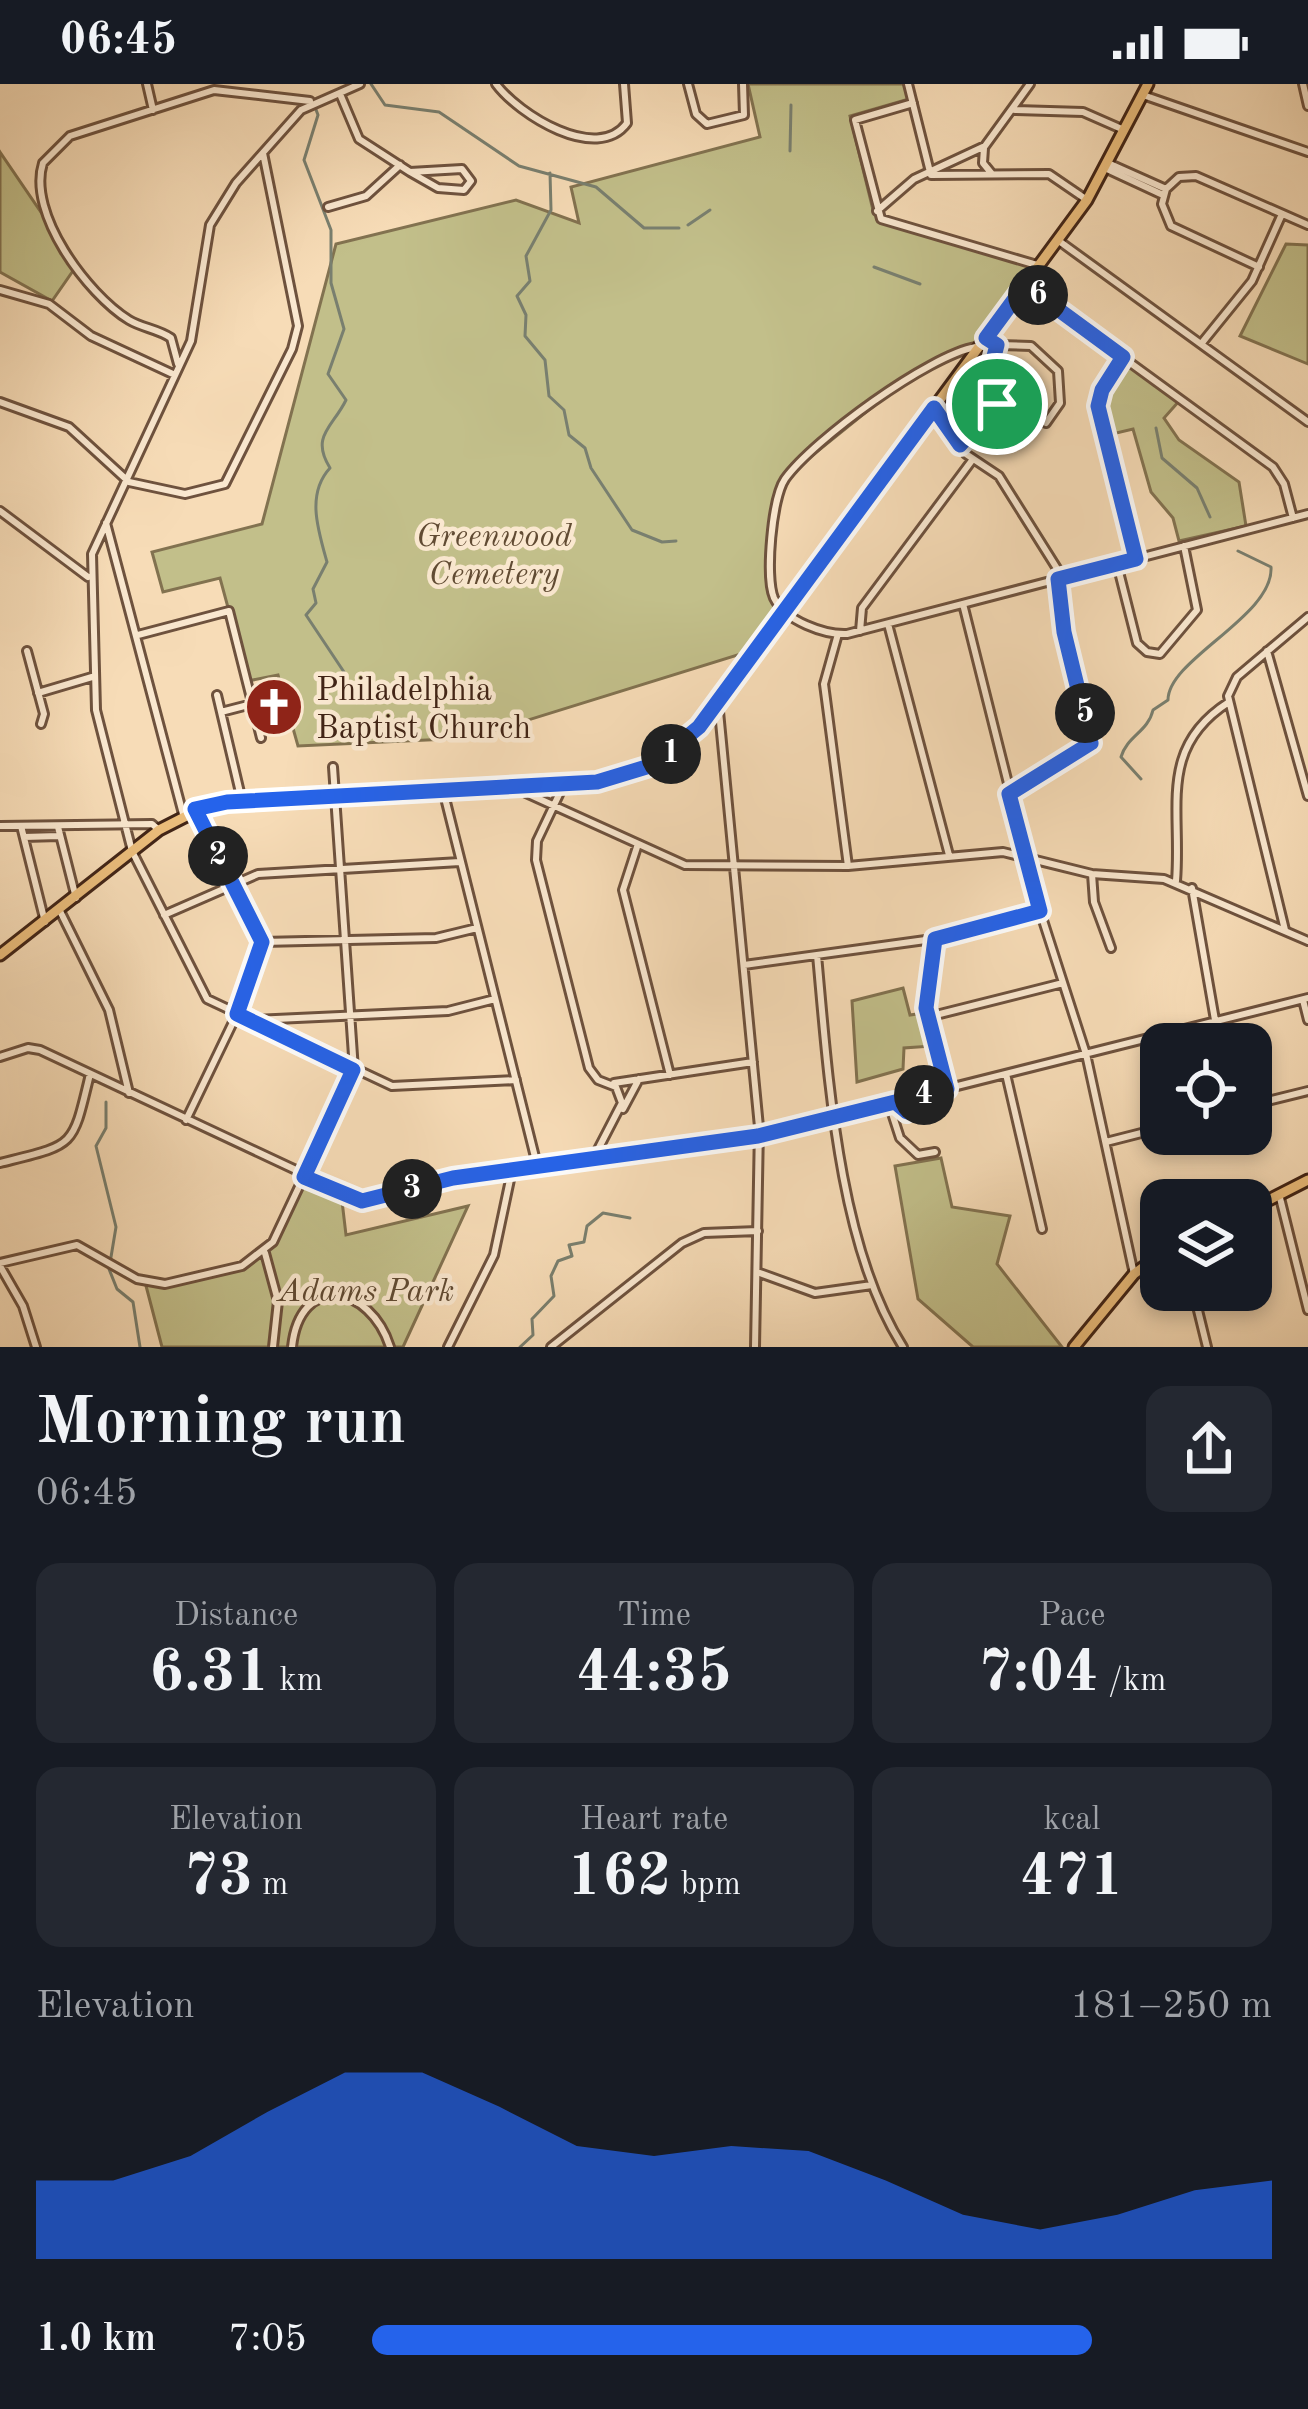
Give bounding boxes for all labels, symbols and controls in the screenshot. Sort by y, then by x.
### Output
text: 06:45 [60,19,177,64]
pin: 6 [1008,265,1068,325]
text: 6 [1028,278,1048,311]
pin [946,353,1048,455]
icon: arrive [964,371,1030,437]
park label: Greenwood Cemetery [416,521,573,592]
place label: Philadelphia Baptist Church [316,675,531,746]
church icon: Philadelphia Baptist Church [243,676,305,738]
pin: 5 [1055,683,1115,743]
text: 5 [1075,696,1095,729]
pin: 1 [641,724,701,784]
text: 1 [661,737,681,770]
pin: 2 [188,826,248,886]
text: 2 [208,839,228,872]
map controls [1140,1023,1272,1311]
button: locate [1140,1023,1272,1155]
pin: 4 [894,1065,954,1125]
text: 4 [914,1078,934,1111]
pin: 3 [382,1159,442,1219]
text: 3 [402,1172,422,1205]
button: layers [1140,1179,1272,1311]
park label: Adams Park [275,1276,455,1309]
button: share [1146,1386,1272,1512]
text: Morning run [36,1392,406,1458]
text: 06:45 [36,1474,137,1513]
text: Distance [174,1600,298,1633]
text: Time [617,1600,691,1633]
text: Pace [1039,1600,1105,1633]
text: 6.31 [149,1644,270,1704]
text: 44:35 [576,1644,732,1704]
text: 7:04 [978,1644,1099,1704]
text: km [270,1665,323,1698]
text: /km [1099,1665,1166,1698]
text: Elevation [169,1804,303,1837]
text: Heart rate [580,1804,728,1837]
text: kcal [1044,1804,1100,1837]
text: 73 [183,1848,253,1908]
text: 162 [567,1848,671,1908]
text: 471 [1020,1848,1124,1908]
text: m [253,1869,289,1902]
text: bpm [671,1869,741,1902]
text: Elevation [36,1987,195,2026]
text: 181–250 m [1070,1987,1272,2026]
text: 1.0 km [36,2320,156,2359]
text: 7:05 [228,2320,307,2359]

